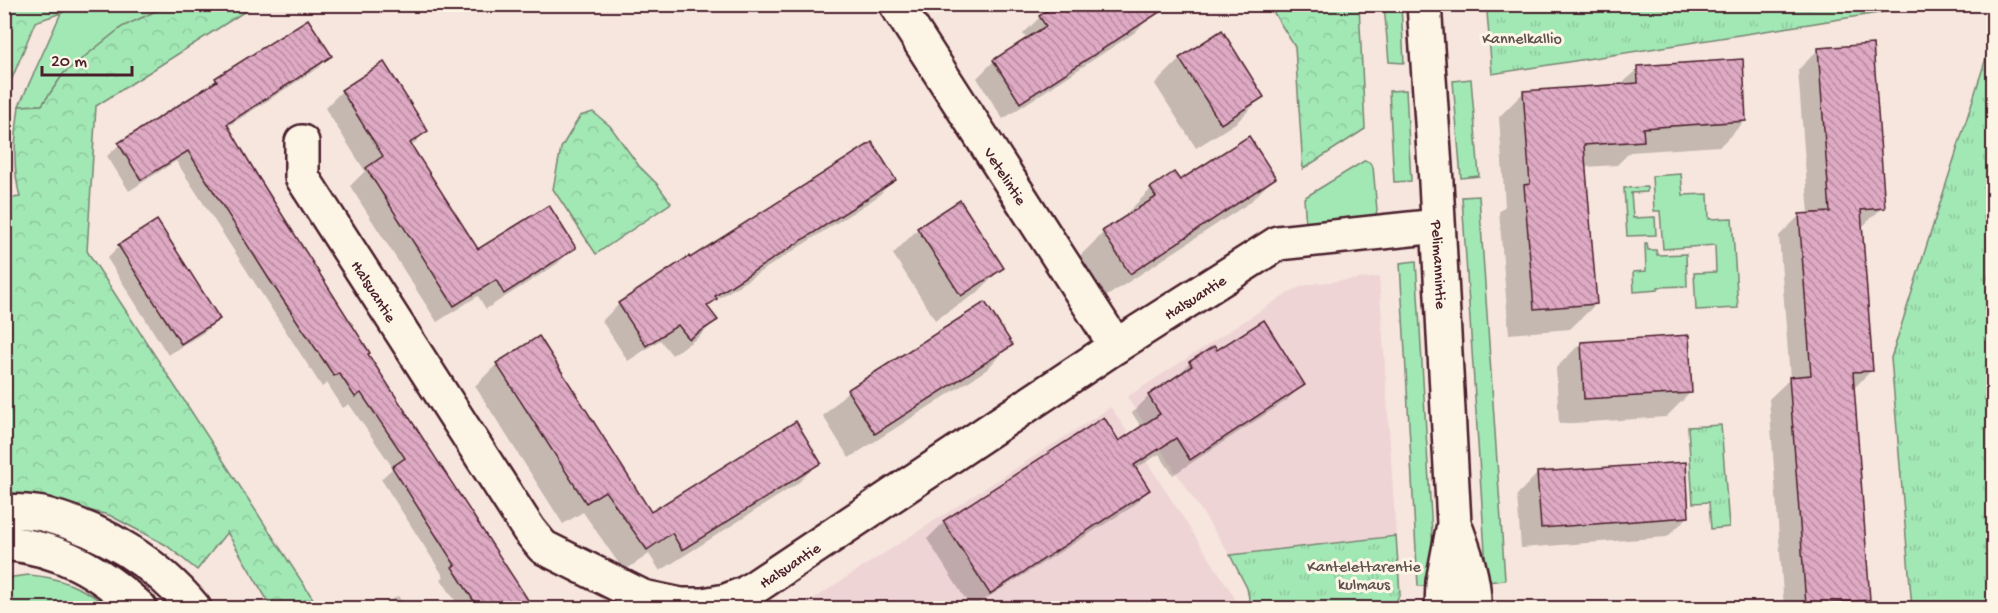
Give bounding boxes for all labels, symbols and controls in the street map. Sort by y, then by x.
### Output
park label: Kannelkallio [1482,31,1562,50]
scale bar [42,39,132,77]
text: 20 m [51,52,87,73]
street label: Vetelintie [977,144,1029,210]
street label: Pelimannintie [1425,219,1449,310]
street label: Halsuantie [345,258,399,328]
street label: Halsuantie [1162,272,1231,326]
street label: Halsuantie [757,540,826,594]
park label: Kantelettarentie kulmaus [1307,559,1422,596]

